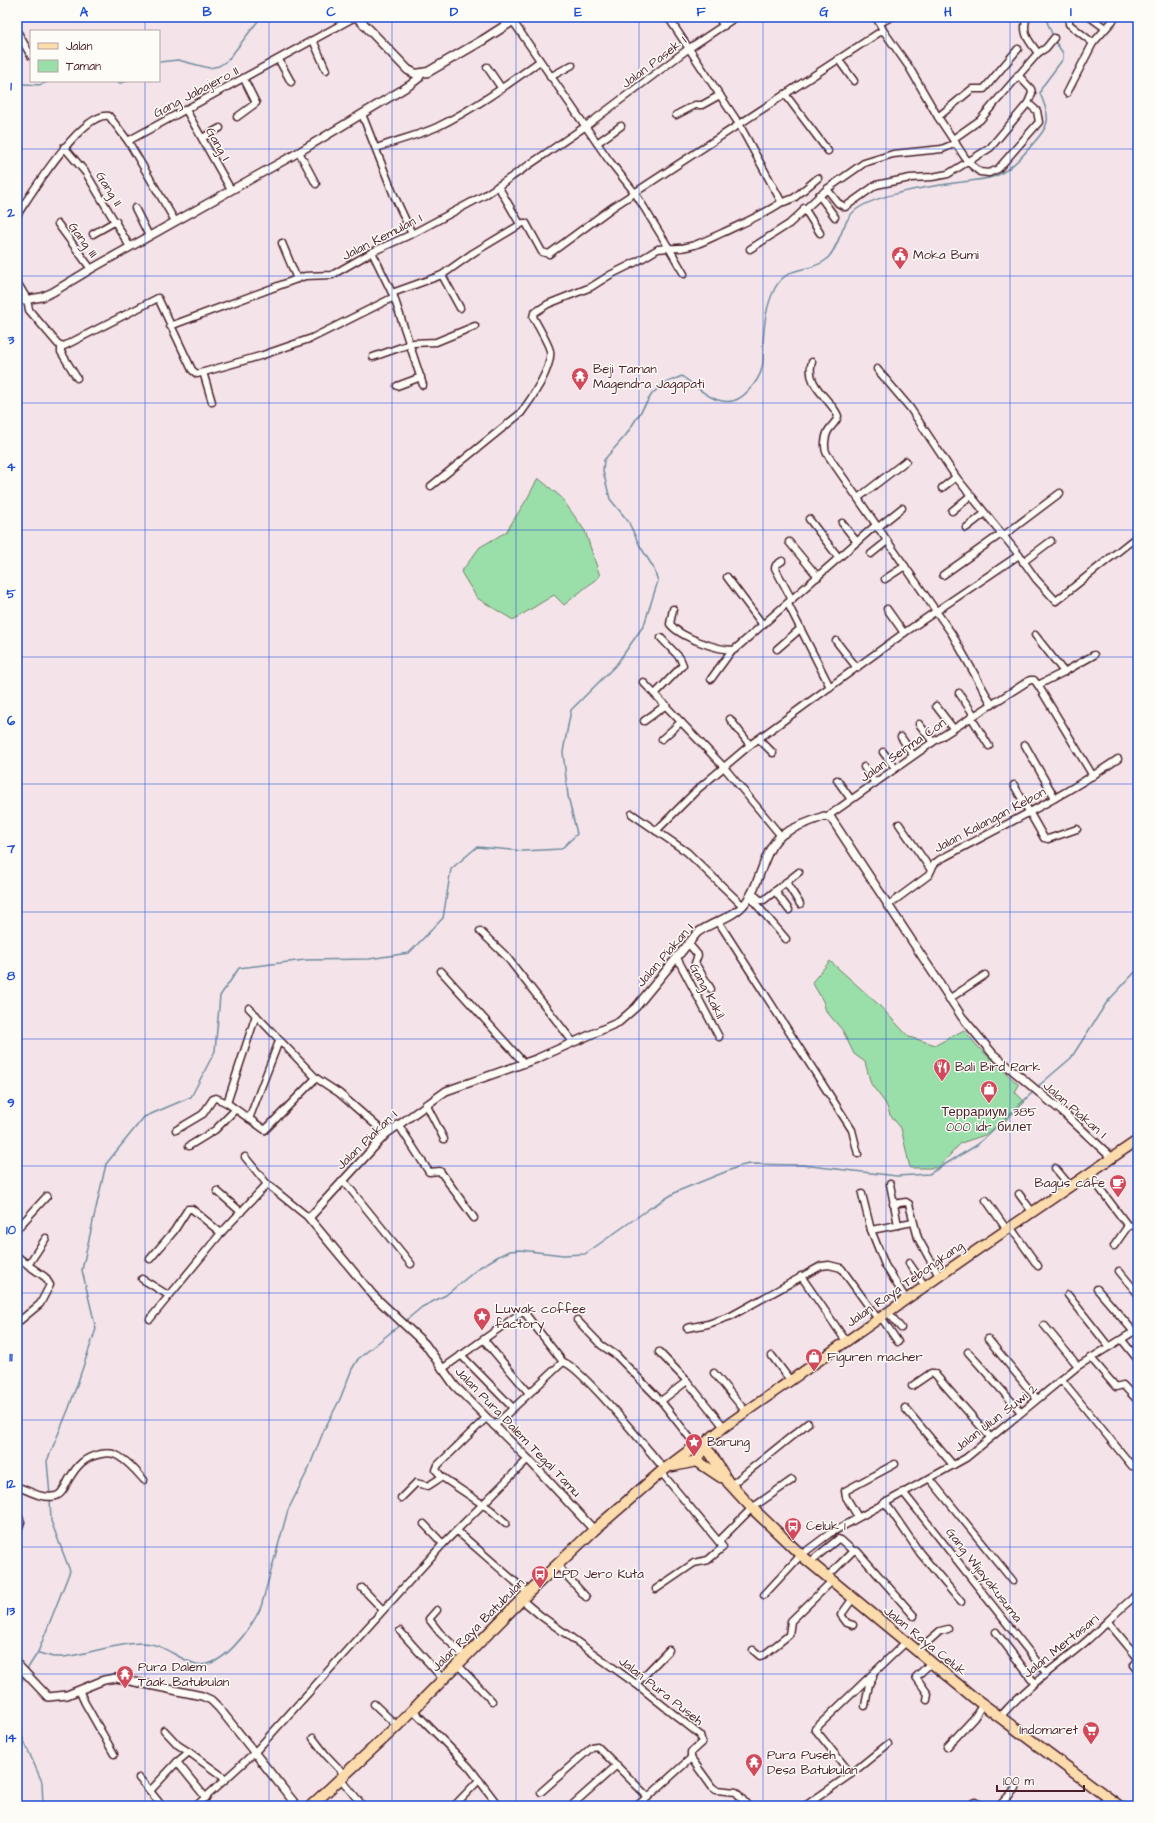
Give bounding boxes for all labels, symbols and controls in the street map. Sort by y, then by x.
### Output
text: A [80,3,89,21]
text: B [202,3,212,21]
text: C [326,3,336,21]
text: D [450,3,459,21]
text: E [574,3,582,21]
text: F [696,3,706,21]
text: G [819,3,829,21]
text: H [944,3,952,21]
text: I [1070,3,1072,21]
legend [30,30,160,82]
street label: Jalan Pasek I [618,31,690,93]
text: Jalan [66,38,92,55]
text: Taman [66,58,101,75]
street label: Gang Jabajero II [150,62,242,123]
text: 1 [10,77,12,95]
street label: Gang I [200,124,235,165]
street label: Gang II [90,168,127,210]
text: 2 [6,204,15,222]
street label: Jalan Kemulan I [339,209,425,265]
street label: Gang III [63,219,102,262]
public building icon: Moka Bumi [890,245,910,270]
place label: Moka Bumi [913,246,979,264]
text: 3 [7,331,15,349]
place label: Beji Taman Magendra Jagapati [593,360,704,394]
temple icon: Beji Taman Magendra Jagapati [570,366,590,391]
text: 4 [7,458,16,476]
text: 5 [6,585,16,603]
text: 6 [7,712,16,730]
street label: Jalan Serma Con [856,713,950,786]
street label: Jalan Kalangan Kebon [931,783,1050,858]
text: 7 [6,840,16,858]
street label: Jalan Piakan I [632,919,698,991]
street label: Gang Kakil [684,960,729,1022]
text: 8 [7,967,16,985]
restaurant icon: Bali Bird Park [932,1057,952,1082]
place label: Bali Bird Park [955,1058,1040,1076]
street label: Jalan Piakan I [1039,1077,1111,1143]
shop icon: Террариум 385 000 idr билет [979,1079,999,1104]
text: 9 [7,1094,15,1112]
place label: Террариум 385 000 idr билет [941,1103,1037,1136]
street label: Jalan Piakan I [332,1106,402,1174]
cafe icon: Bagus cafe [1108,1173,1128,1198]
place label: Bagus cafe [1035,1174,1105,1193]
text: 10 [6,1221,17,1239]
street label: Jalan Raya Tebongkang [843,1236,968,1332]
place label: Luwak coffee factory [495,1300,586,1334]
place icon: Luwak coffee factory [472,1306,492,1331]
shop icon: Figuren macher [804,1347,824,1372]
text: 11 [9,1348,13,1366]
place label: Figuren macher [827,1348,923,1367]
street label: Jalan Pura Dalem Tegal Tamu [450,1363,585,1502]
street label: Jalan Ulun Suwi 2 [950,1379,1042,1456]
place icon: Barung [684,1432,704,1457]
place label: Barung [707,1433,750,1452]
text: 12 [6,1475,16,1493]
bus stop icon: Celuk 1 [783,1516,803,1541]
place label: Celuk 1 [806,1517,846,1535]
street label: Gang Wijayakusuma [941,1524,1027,1627]
bus stop icon: LPD Jero Kuta [530,1564,550,1589]
place label: LPD Jero Kuta [553,1565,644,1583]
street label: Jalan Raya Batubulan [427,1574,530,1676]
text: 13 [7,1602,16,1620]
street label: Jalan Raya Celuk [879,1602,970,1681]
street label: Jalan Mertasari [1019,1610,1103,1682]
street label: Jalan Pura Puseh [615,1652,707,1730]
place label: Pura Dalem Taak Batubulan [138,1658,230,1691]
temple icon: Pura Dalem Taak Batubulan [115,1664,135,1689]
supermarket icon: Indomaret [1081,1720,1101,1745]
place label: Indomaret [1019,1721,1079,1739]
text: 14 [6,1729,16,1747]
place label: Pura Puseh Desa Batubulan [767,1746,858,1779]
temple icon: Pura Puseh Desa Batubulan [744,1752,764,1777]
scale bar [997,1767,1084,1793]
text: 100 m [1003,1773,1034,1790]

